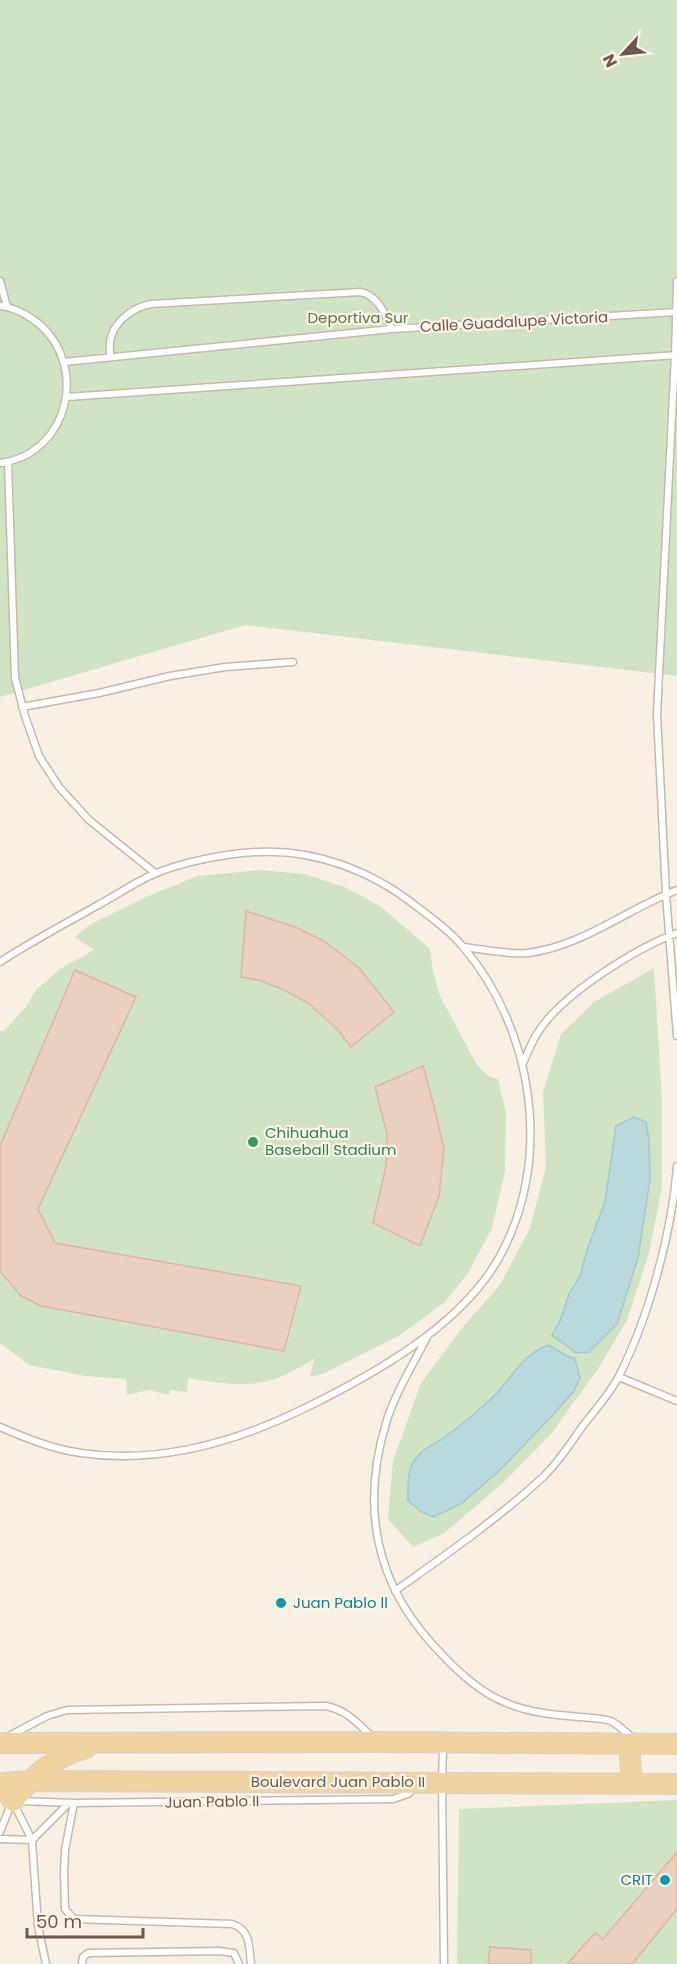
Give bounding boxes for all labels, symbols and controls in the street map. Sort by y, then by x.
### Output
north arrow [593,24,653,84]
text: N [597,50,623,71]
street label: Calle Guadalupe Victoria [419,306,609,337]
park label: Deportiva Sur [308,307,409,328]
place label: Chihuahua Baseball Stadium [265,1122,396,1160]
marker: Chihuahua Baseball Stadium [246,1135,260,1149]
place label: Juan Pablo ll [293,1592,388,1613]
marker: Juan Pablo ll [274,1596,288,1610]
street label: Boulevard Juan Pablo II [251,1771,425,1792]
street label: Juan Pablo II [164,1790,260,1813]
place label: CRIT [620,1869,653,1890]
marker: CRIT [658,1873,672,1887]
scale bar [27,1901,142,1939]
text: 50 m [36,1909,82,1934]

